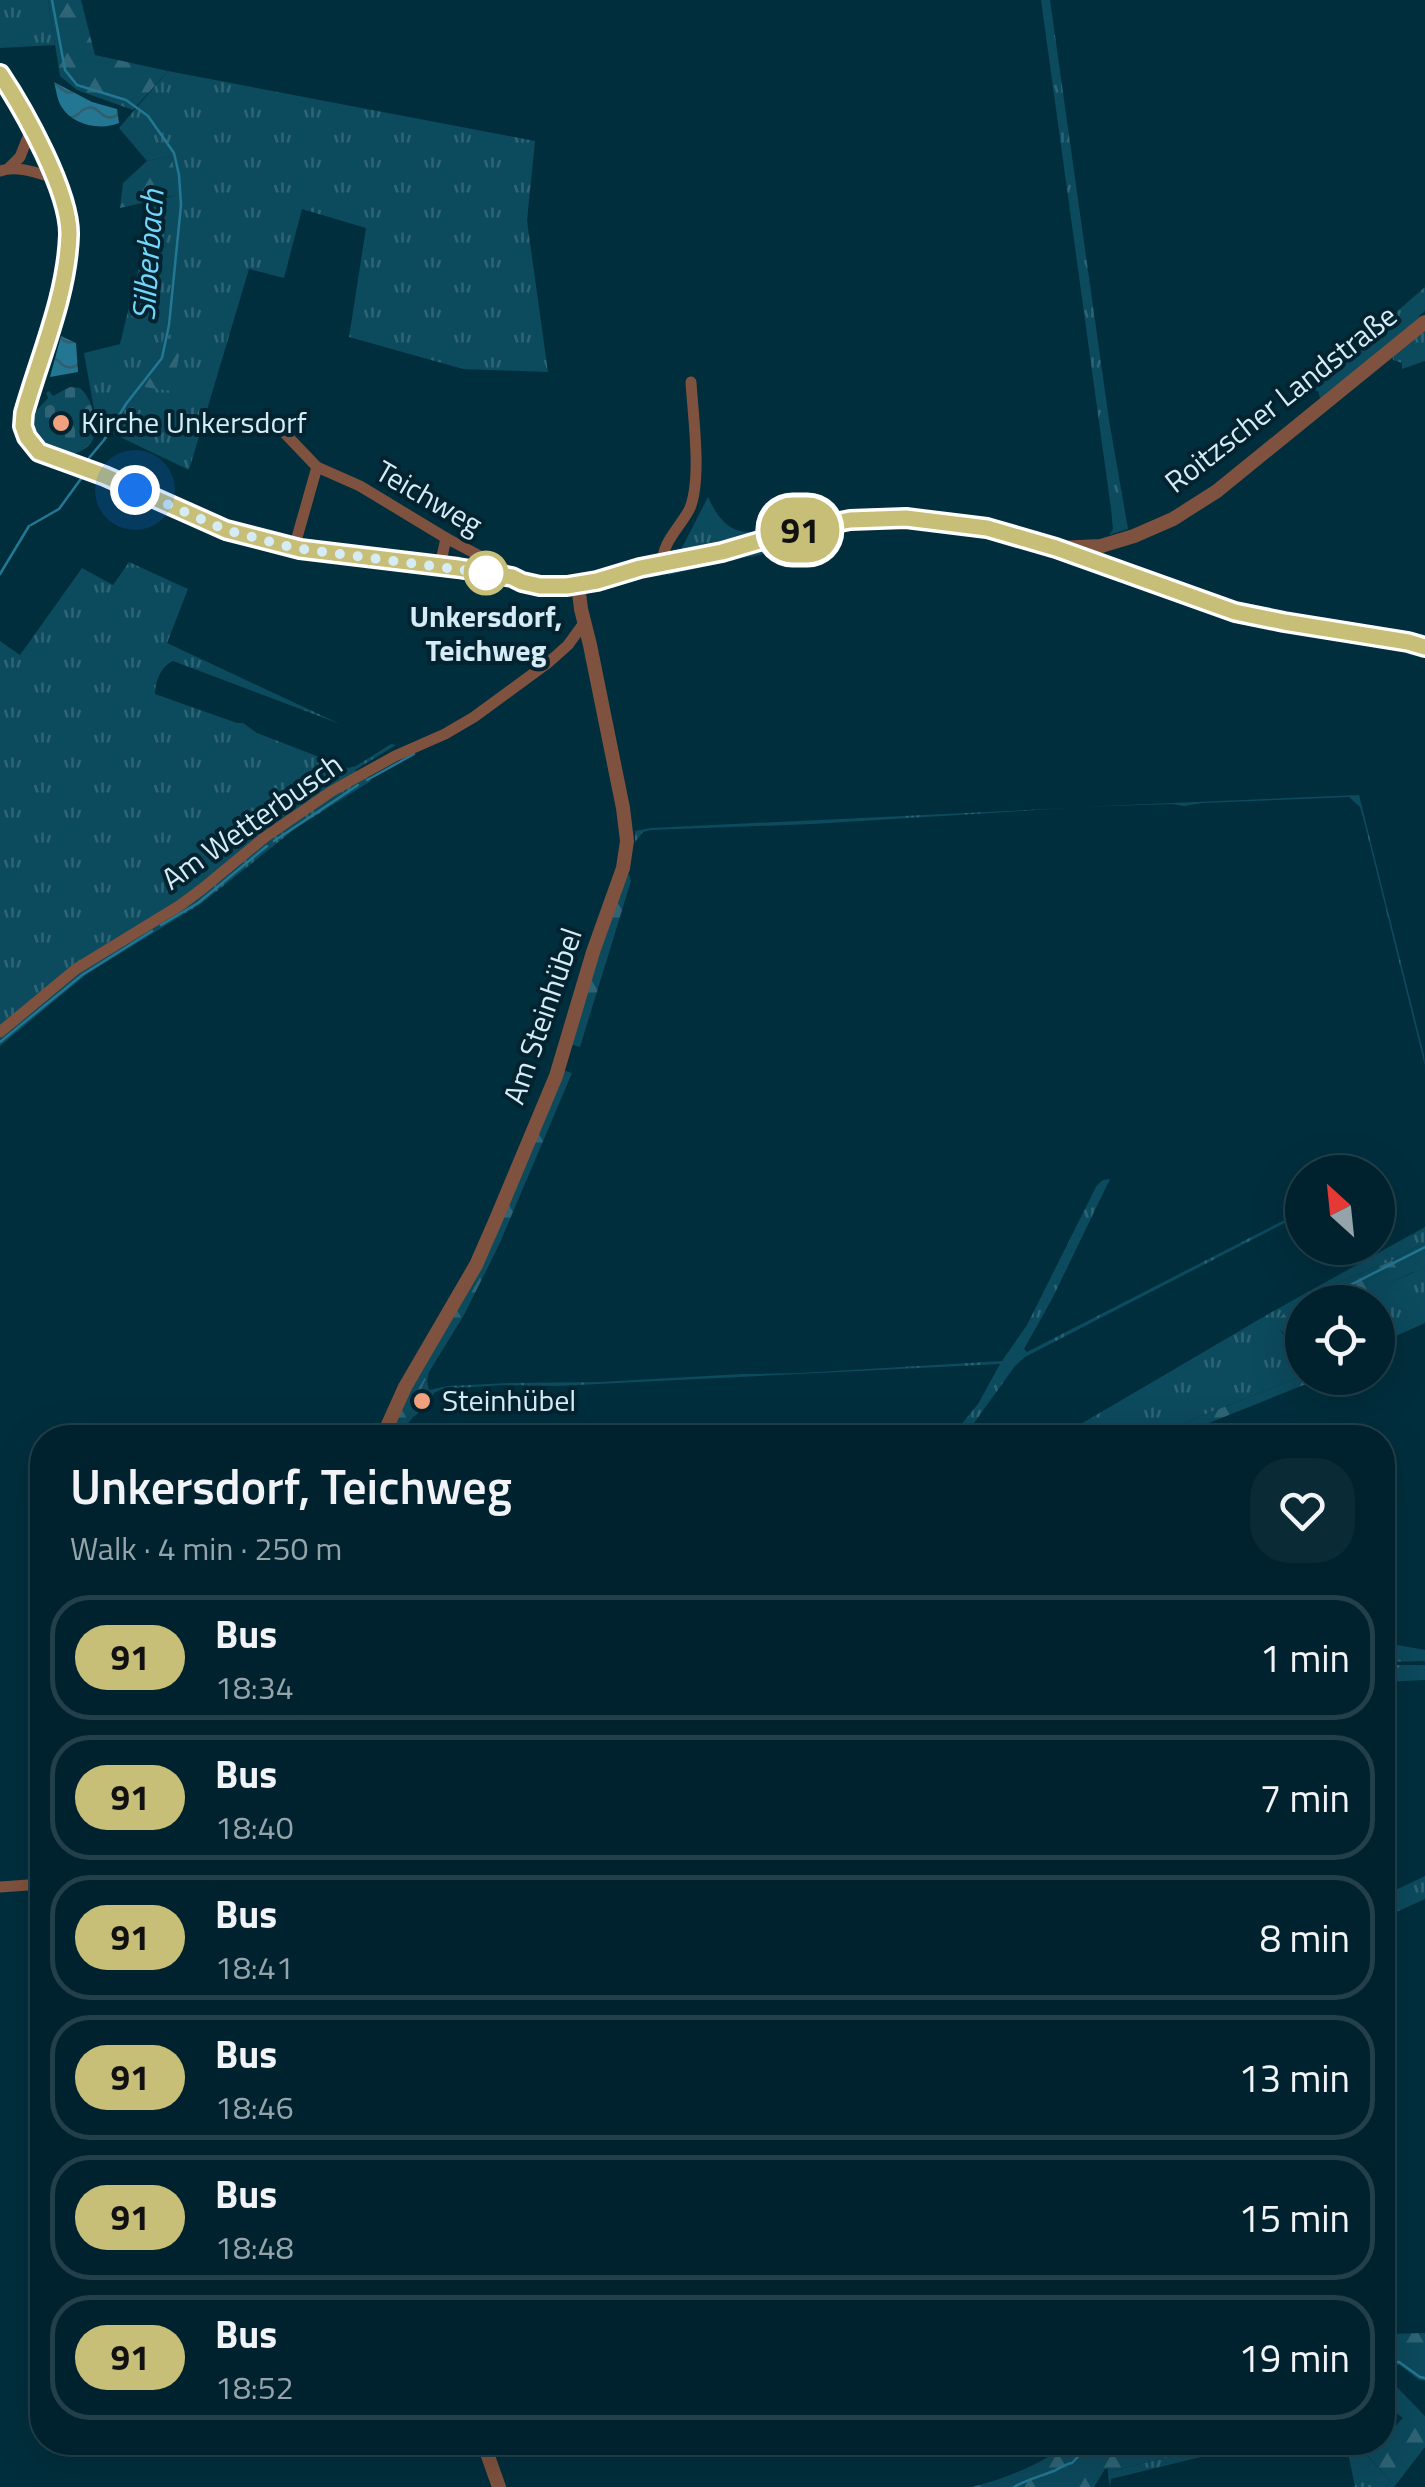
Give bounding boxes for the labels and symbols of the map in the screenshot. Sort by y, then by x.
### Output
water label: Silberbach [118,187,176,322]
street label: Roitzscher Landstraße [1154,293,1406,504]
place label: Kirche Unkersdorf [81,399,307,445]
marker: Kirche Unkersdorf [50,412,72,434]
street label: Teichweg [367,448,492,546]
your location [110,465,160,515]
line badge: 91 [755,498,845,562]
marker: Unkersdorf, Teichweg [465,552,507,594]
place label: Unkersdorf, Teichweg [409,593,563,673]
street label: Am Wetterbusch [151,742,351,901]
street label: Am Steinhübel [490,921,594,1110]
north arrow [1285,1155,1395,1265]
place label: Steinhübel [442,1377,576,1423]
marker: Steinhübel [411,1390,433,1412]

